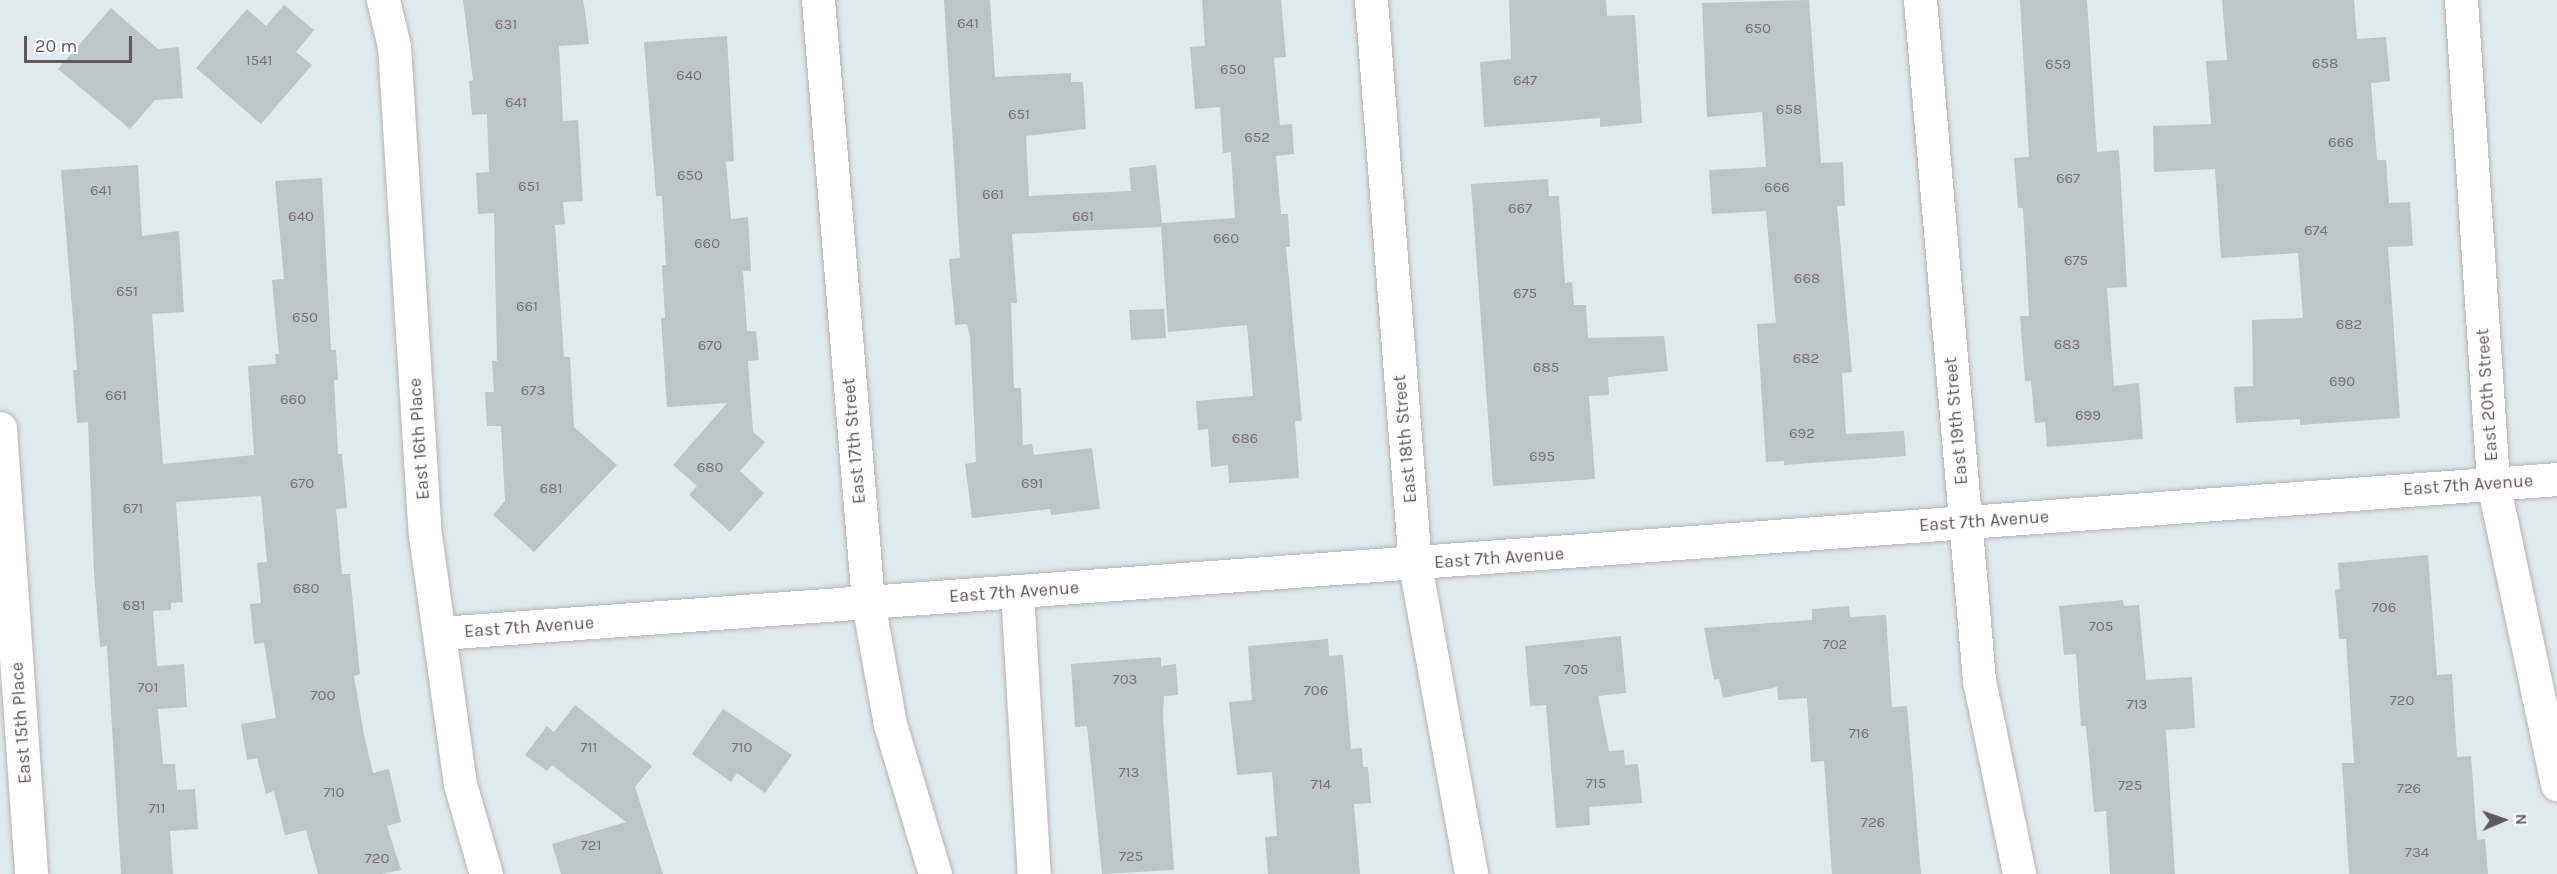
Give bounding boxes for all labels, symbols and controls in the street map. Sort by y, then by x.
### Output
house number: 641 [957,15,979,33]
house number: 631 [495,16,517,34]
house number: 650 [1745,20,1771,38]
scale bar [27,24,135,62]
text: 20 m [35,35,77,57]
house number: 1541 [246,52,272,70]
house number: 658 [2312,55,2338,73]
house number: 659 [2045,56,2071,74]
house number: 650 [1220,61,1246,79]
house number: 640 [676,67,702,85]
house number: 647 [1513,72,1537,90]
house number: 641 [505,94,527,112]
house number: 658 [1776,101,1802,119]
house number: 651 [1008,106,1030,124]
house number: 652 [1244,129,1270,147]
house number: 666 [2328,134,2354,152]
house number: 650 [677,167,703,185]
house number: 667 [2056,170,2080,188]
house number: 651 [518,178,540,196]
house number: 666 [1764,179,1790,197]
house number: 641 [90,182,112,200]
house number: 661 [982,186,1004,204]
house number: 667 [1508,200,1532,218]
house number: 640 [288,208,314,226]
house number: 661 [1072,208,1094,226]
house number: 674 [2304,222,2328,240]
house number: 660 [1213,230,1239,248]
house number: 660 [694,235,720,253]
house number: 675 [2064,252,2088,270]
house number: 668 [1794,270,1820,288]
house number: 651 [116,283,138,301]
house number: 675 [1513,285,1537,303]
house number: 661 [516,298,538,316]
house number: 650 [292,309,318,327]
house number: 682 [2336,316,2362,334]
street label: East 20th Street [2472,328,2502,462]
house number: 683 [2054,336,2080,354]
house number: 670 [698,337,722,355]
house number: 682 [1793,350,1819,368]
street label: East 19th Street [1940,356,1972,486]
house number: 685 [1533,359,1559,377]
house number: 690 [2329,373,2355,391]
street label: East 18th Street [1389,374,1421,504]
street label: East 16th Place [404,377,434,501]
street label: East 17th Street [838,377,870,505]
house number: 673 [521,382,545,400]
house number: 661 [105,387,127,405]
house number: 660 [280,391,306,409]
house number: 699 [2075,407,2101,425]
house number: 692 [1789,425,1815,443]
house number: 686 [1232,430,1258,448]
house number: 695 [1529,448,1555,466]
house number: 680 [697,459,723,477]
street label: East 7th Avenue [2402,470,2534,500]
house number: 670 [290,475,314,493]
house number: 691 [1021,475,1043,493]
house number: 681 [540,480,562,498]
house number: 671 [123,500,143,518]
street label: East 7th Avenue [1918,506,2050,536]
street label: East 7th Avenue [1433,543,1565,573]
street label: East 7th Avenue [948,577,1080,607]
house number: 680 [293,580,319,598]
house number: 681 [123,597,145,615]
house number: 706 [2372,599,2396,617]
street label: East 7th Avenue [463,612,595,642]
house number: 705 [2089,618,2113,636]
house number: 702 [1823,636,1847,654]
street label: East 15th Place [6,661,36,785]
house number: 705 [1564,661,1588,679]
house number: 703 [1113,671,1137,689]
house number: 701 [138,679,158,697]
house number: 706 [1304,682,1328,700]
house number: 700 [311,687,335,705]
house number: 720 [2390,692,2414,710]
house number: 713 [2127,696,2147,714]
house number: 716 [1849,725,1869,743]
house number: 711 [581,739,597,757]
house number: 710 [732,739,752,757]
house number: 713 [1119,764,1139,782]
house number: 715 [1586,775,1606,793]
house number: 714 [1311,776,1331,794]
house number: 725 [2118,777,2142,795]
house number: 726 [2397,780,2421,798]
house number: 710 [324,784,344,802]
north arrow [2473,790,2533,850]
house number: 711 [149,800,165,818]
text: N [2512,813,2531,825]
house number: 726 [1861,814,1885,832]
house number: 721 [581,837,601,855]
house number: 734 [2405,844,2429,862]
house number: 725 [1119,848,1143,866]
house number: 720 [365,850,389,868]

